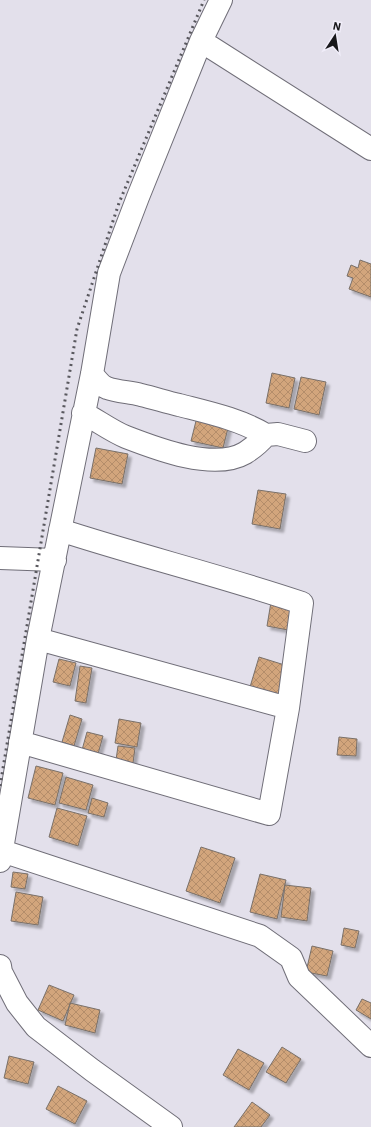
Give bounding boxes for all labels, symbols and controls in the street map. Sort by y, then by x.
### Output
north arrow [315,16,355,56]
text: N [332,19,342,34]

